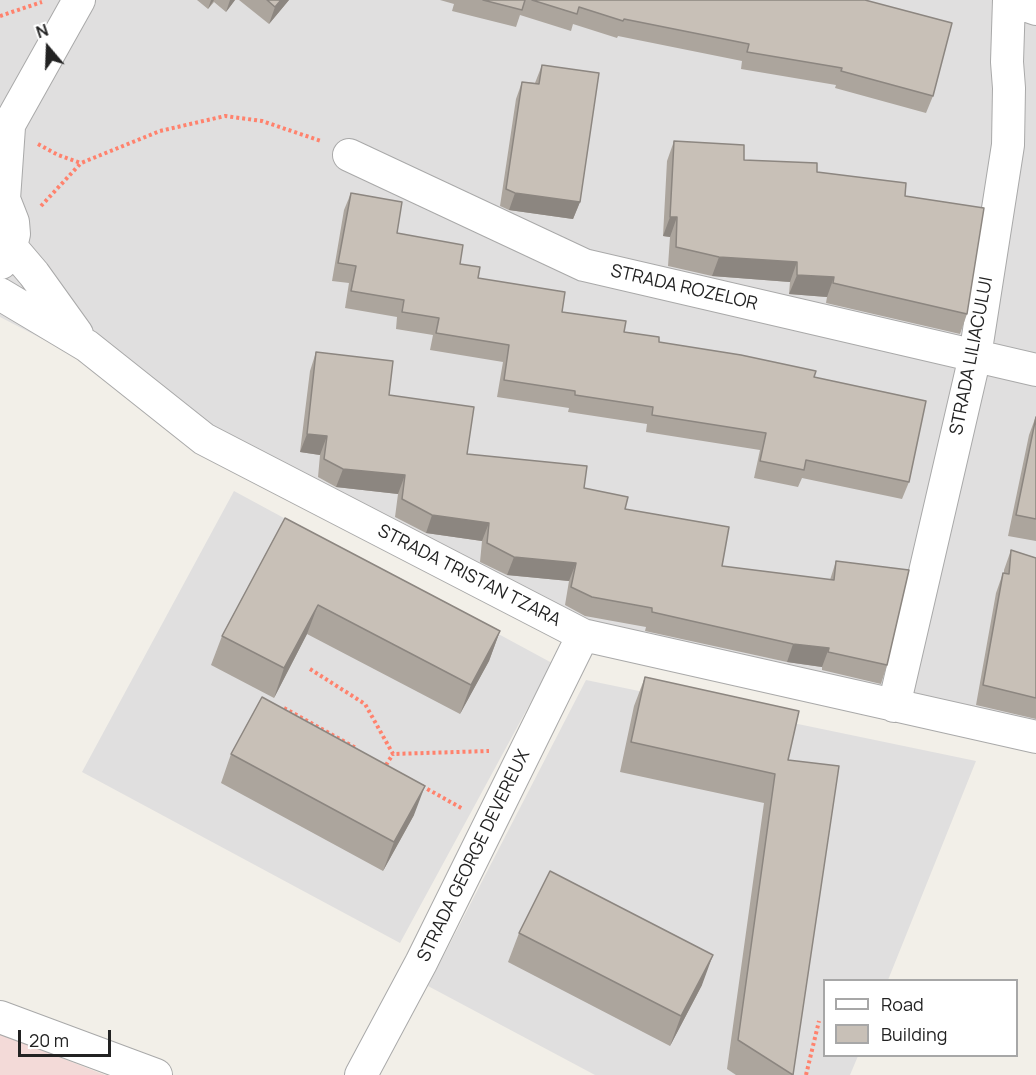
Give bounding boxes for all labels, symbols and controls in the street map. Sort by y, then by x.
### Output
north arrow [18,18,78,78]
text: N [33,19,51,43]
street label: STRADA ROZELOR [608,261,760,315]
street label: STRADA LILIACULUI [946,275,998,437]
street label: STRADA TRISTAN TZARA [374,520,564,632]
street label: STRADA GEORGE DEVEREUX [413,746,535,966]
legend [823,979,1018,1057]
text: Road [881,992,924,1016]
scale bar [21,1018,114,1056]
text: Building [881,1022,947,1046]
text: 20 m [29,1028,69,1052]

